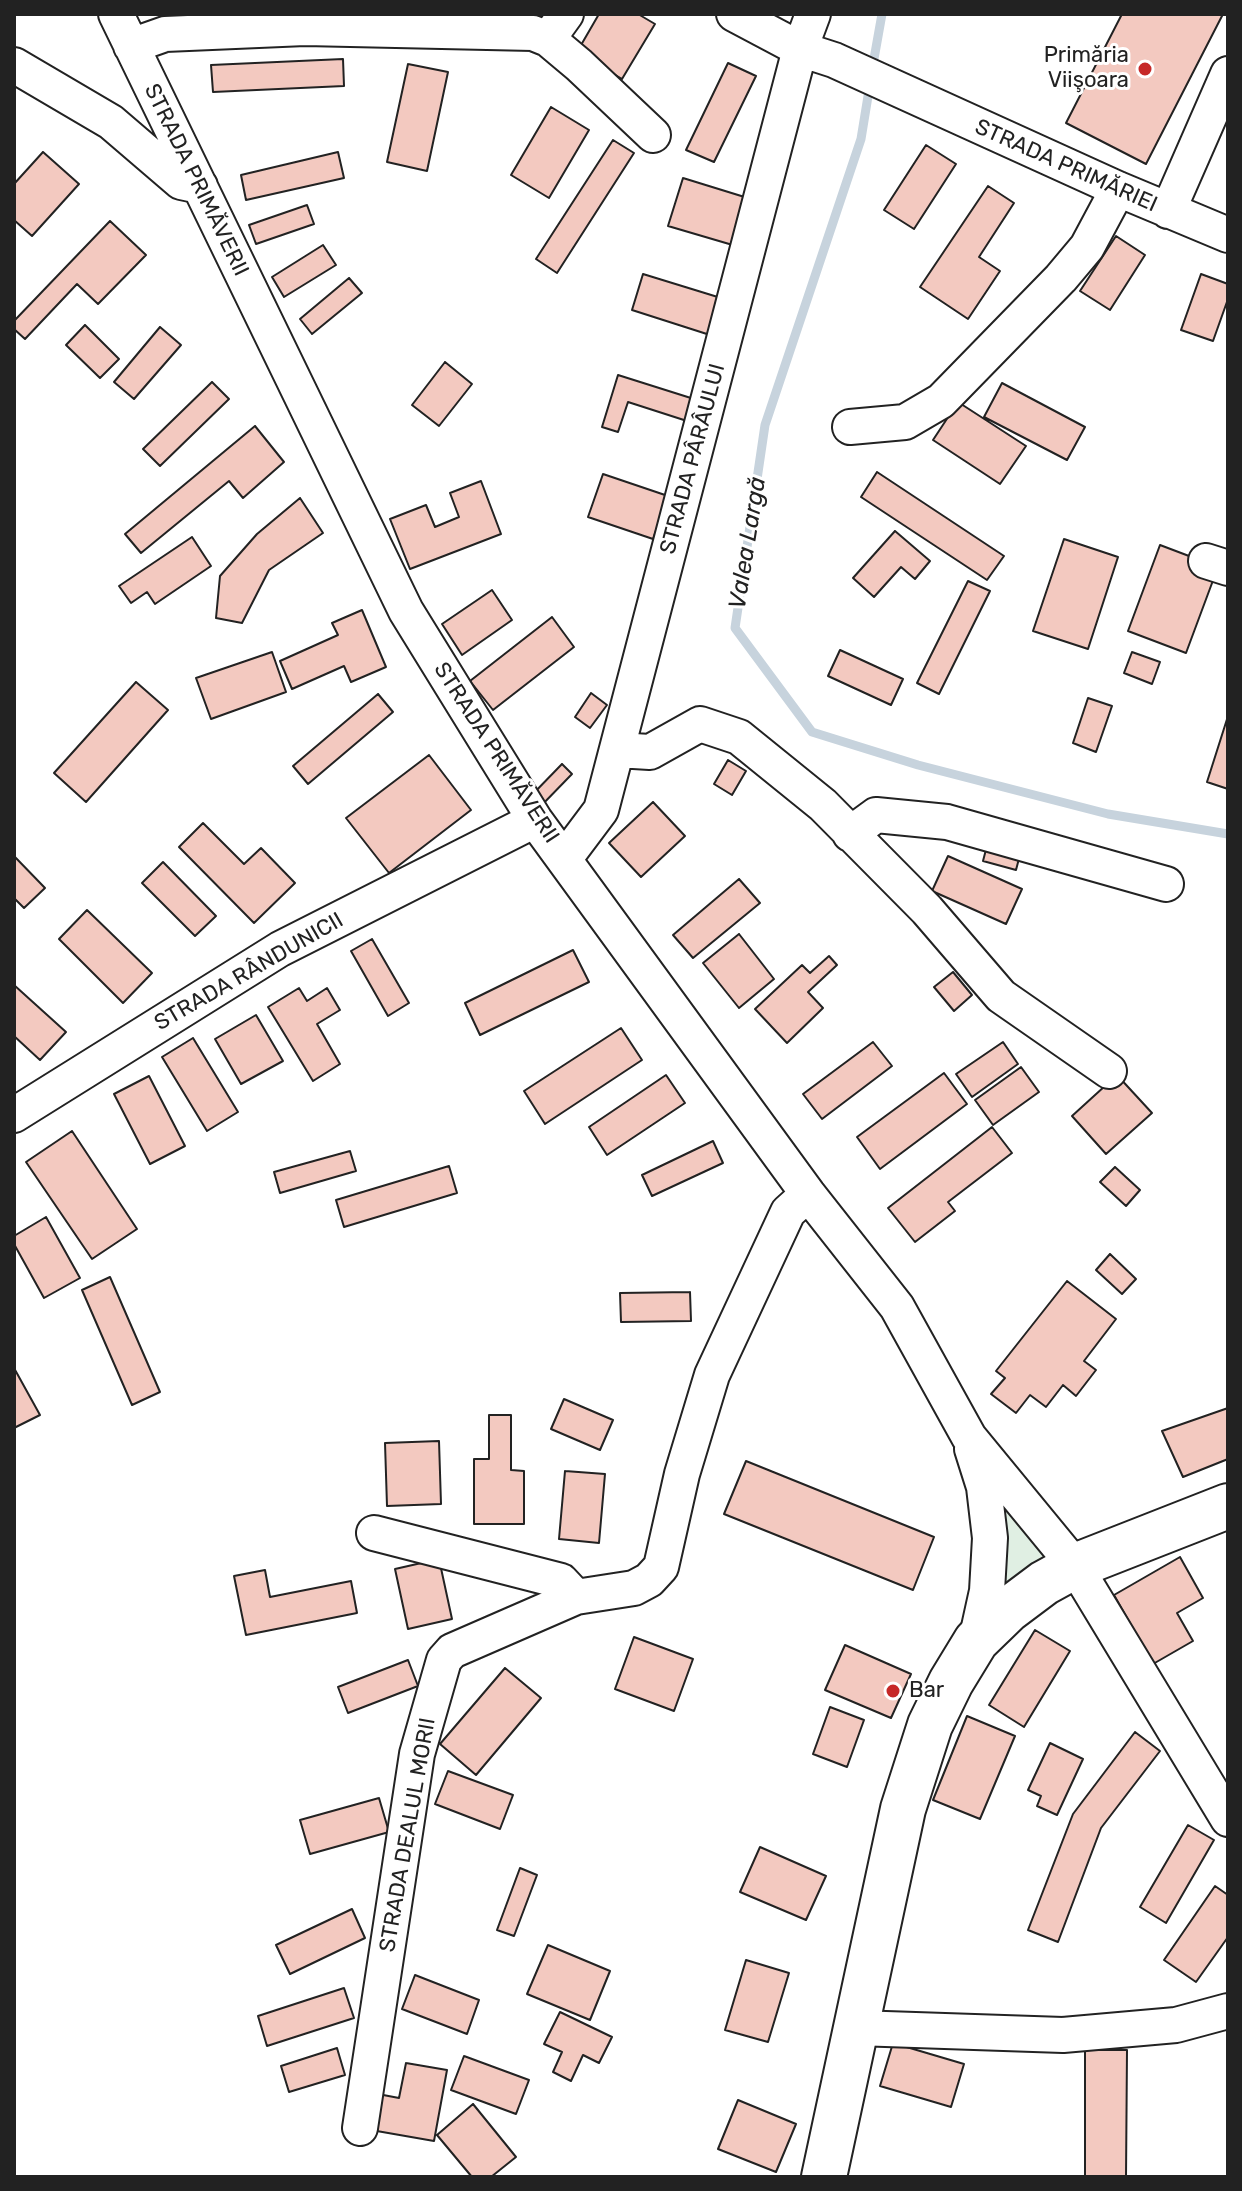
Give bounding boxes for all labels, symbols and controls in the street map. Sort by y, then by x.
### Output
place label: Primăria Viişoara [1044,43,1129,94]
marker: Primăria Viişoara [1136,60,1154,78]
street label: STRADA PRIMĂVERII [138,80,254,280]
street label: STRADA PRIMĂRIEI [971,114,1161,218]
street label: STRADA PÂRÂULUI [655,361,731,557]
water label: Valea Largă [723,475,773,611]
street label: STRADA PRIMĂVERII [428,658,564,848]
street label: STRADA RÂNDUNICII [150,907,348,1037]
place label: Bar [909,1678,944,1704]
marker: Bar [884,1682,902,1700]
street label: STRADA DEALUL MORII [374,1716,442,1954]

